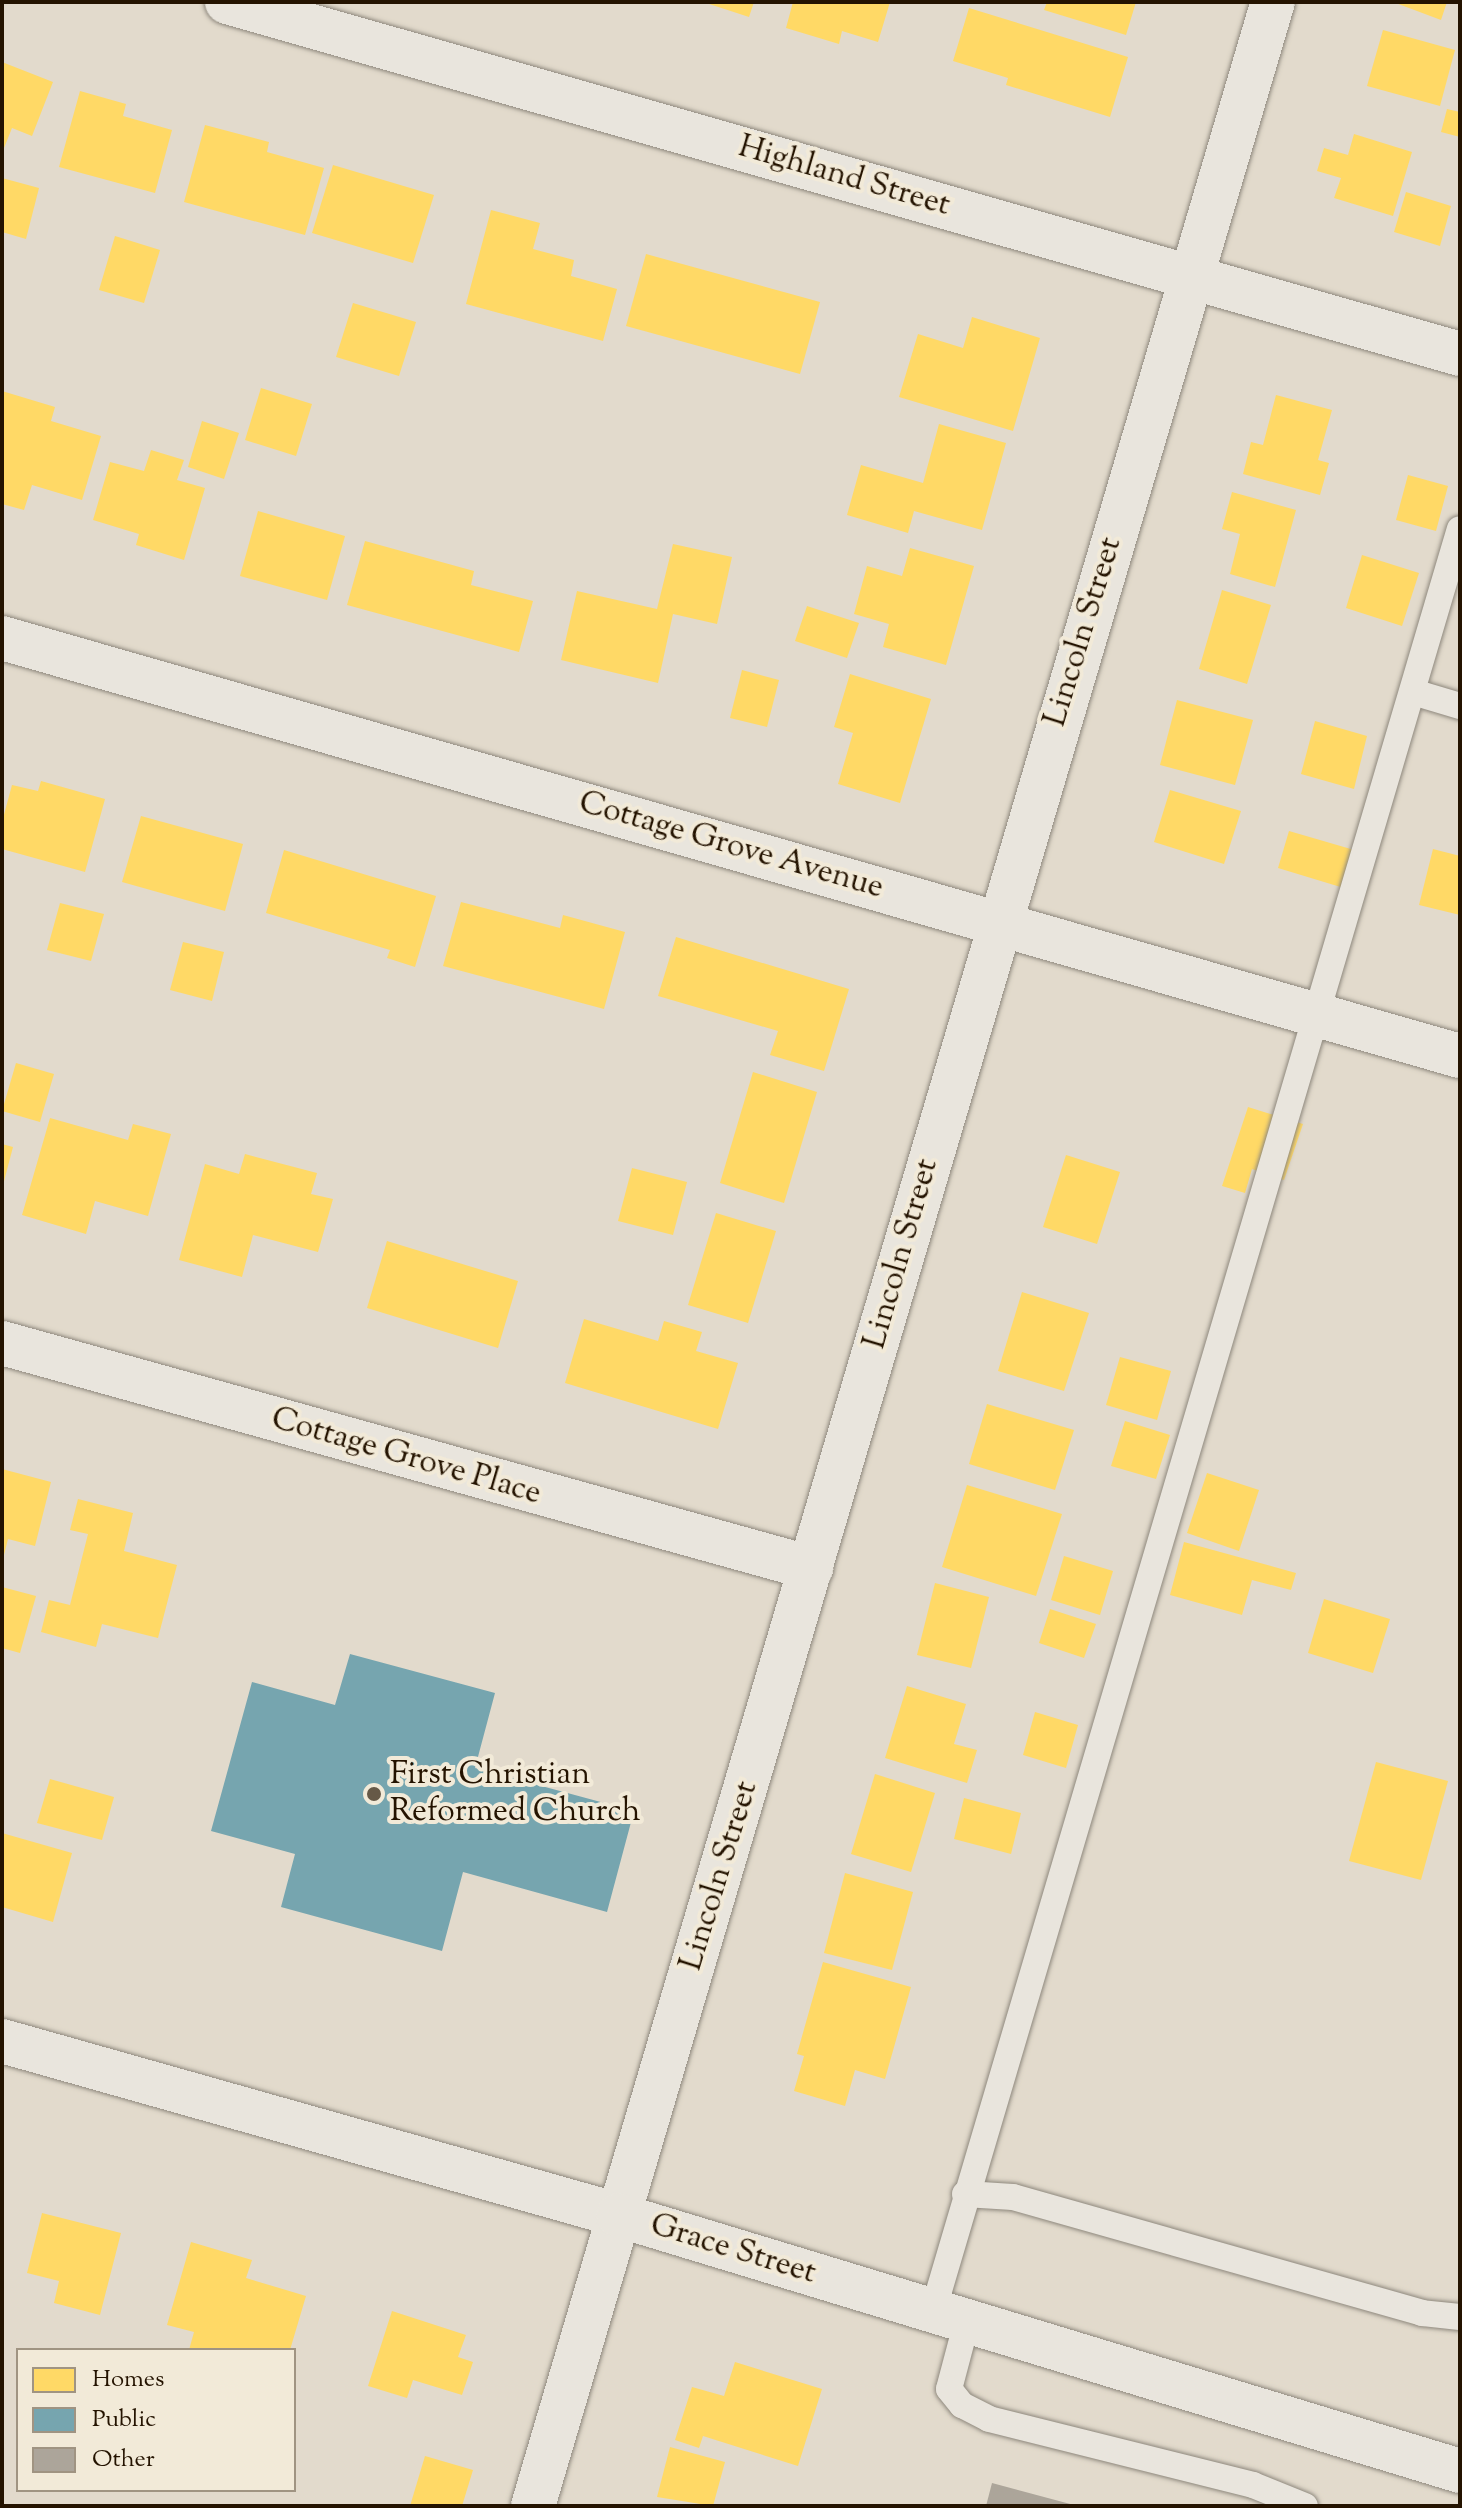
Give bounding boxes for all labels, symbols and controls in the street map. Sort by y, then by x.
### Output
street label: Highland Street [734,128,954,226]
street label: Lincoln Street [1037,533,1131,731]
street label: Cottage Grove Avenue [574,784,888,908]
street label: Lincoln Street [857,1154,947,1354]
street label: Cottage Grove Place [267,1400,545,1514]
place label: First Christian Reformed Church [390,1757,641,1832]
street label: Lincoln Street [673,1777,767,1975]
marker: First Christian Reformed Church [365,1785,383,1803]
street label: Grace Street [645,2207,821,2293]
legend [16,2348,296,2492]
text: Homes [92,2363,164,2397]
text: Public [92,2403,156,2437]
text: Other [92,2443,155,2477]

